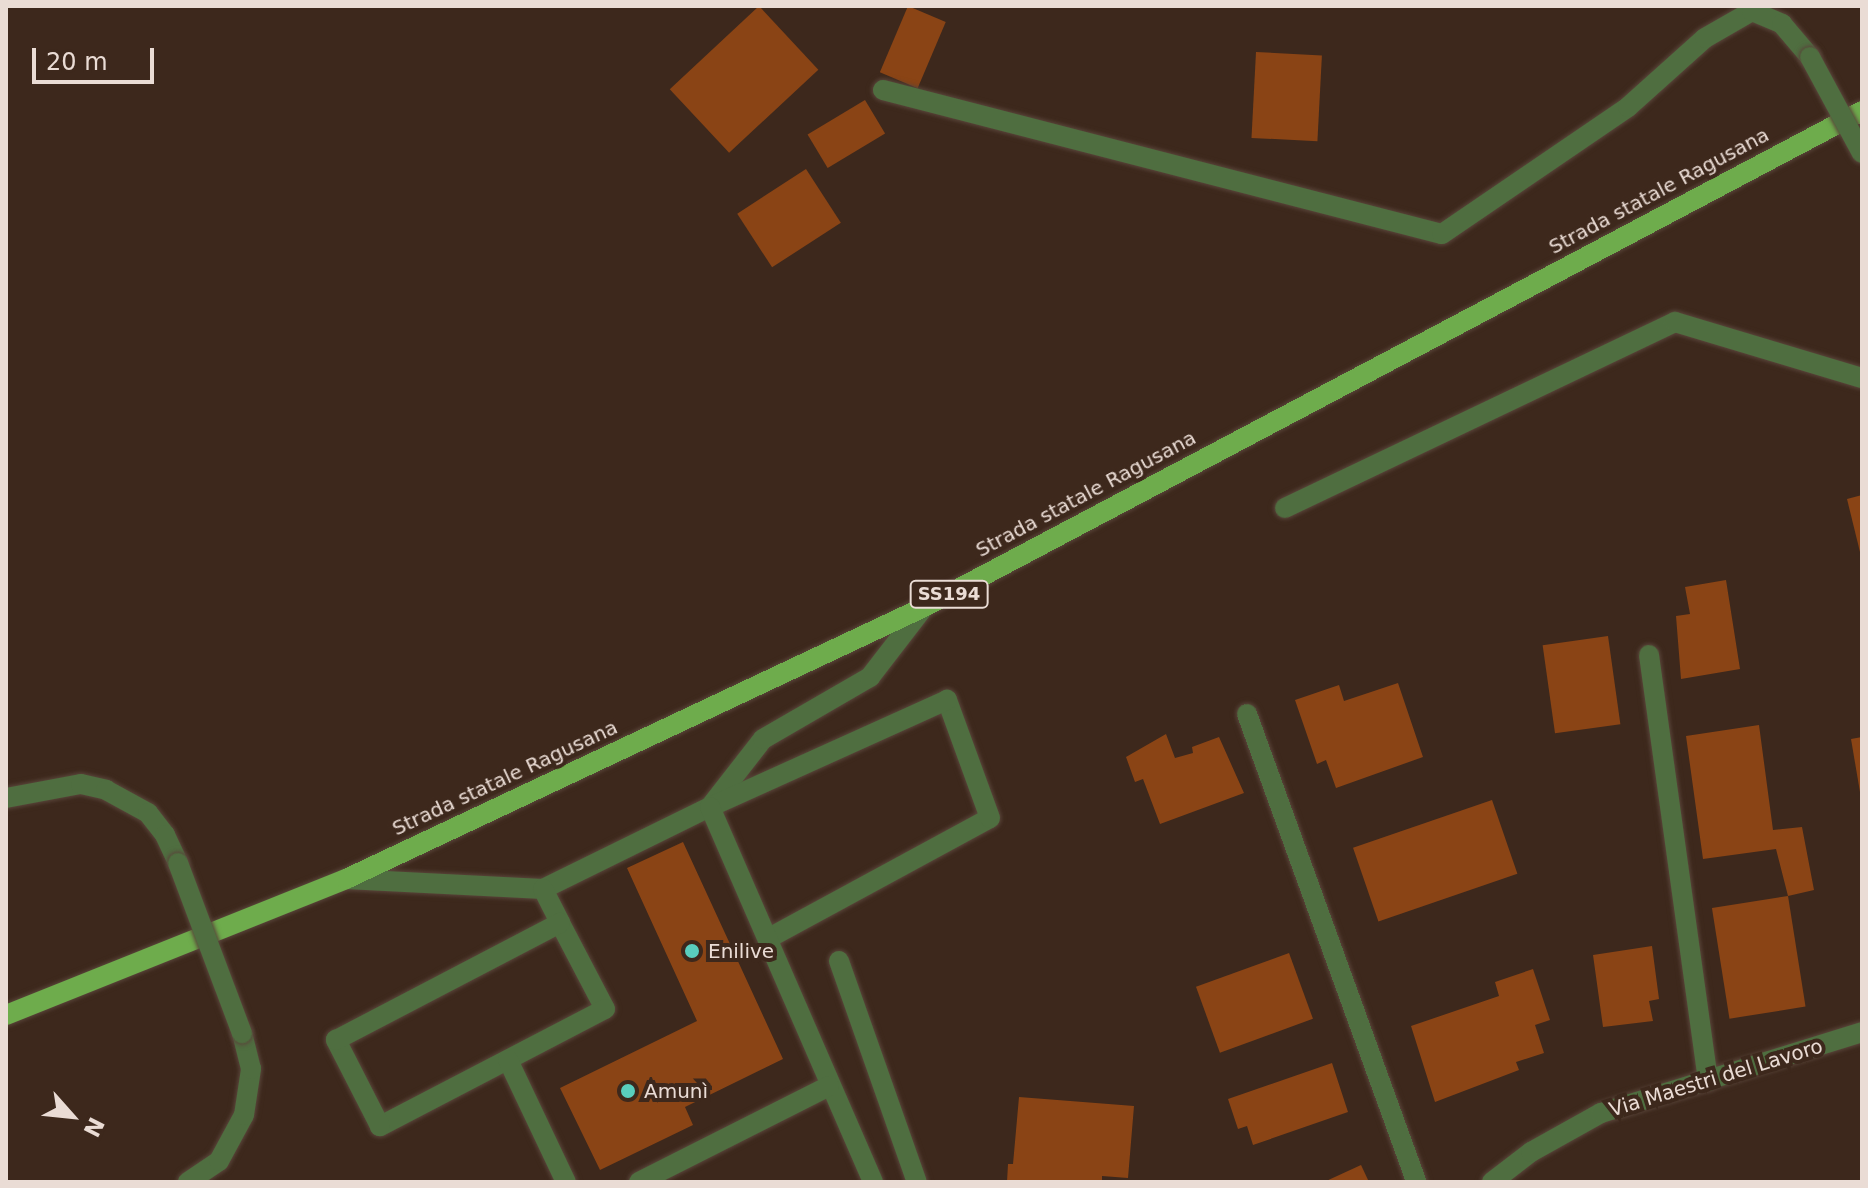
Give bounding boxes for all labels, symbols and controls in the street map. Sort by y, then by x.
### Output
scale bar [36,32,158,82]
text: 20 m [46,48,108,76]
street label: Strada statale Ragusana [1545,123,1773,259]
street label: Strada statale Ragusana [972,426,1200,562]
road number: SS194 [909,580,989,608]
street label: Strada statale Ragusana [389,715,621,841]
place label: Enilive [708,939,774,963]
marker: Enilive [683,942,701,960]
street label: Via Maestri del Lavoro [1606,1034,1826,1122]
north arrow [32,1076,112,1156]
place label: Amunì [644,1079,708,1103]
marker: Amunì [619,1082,637,1100]
text: N [79,1113,109,1141]

